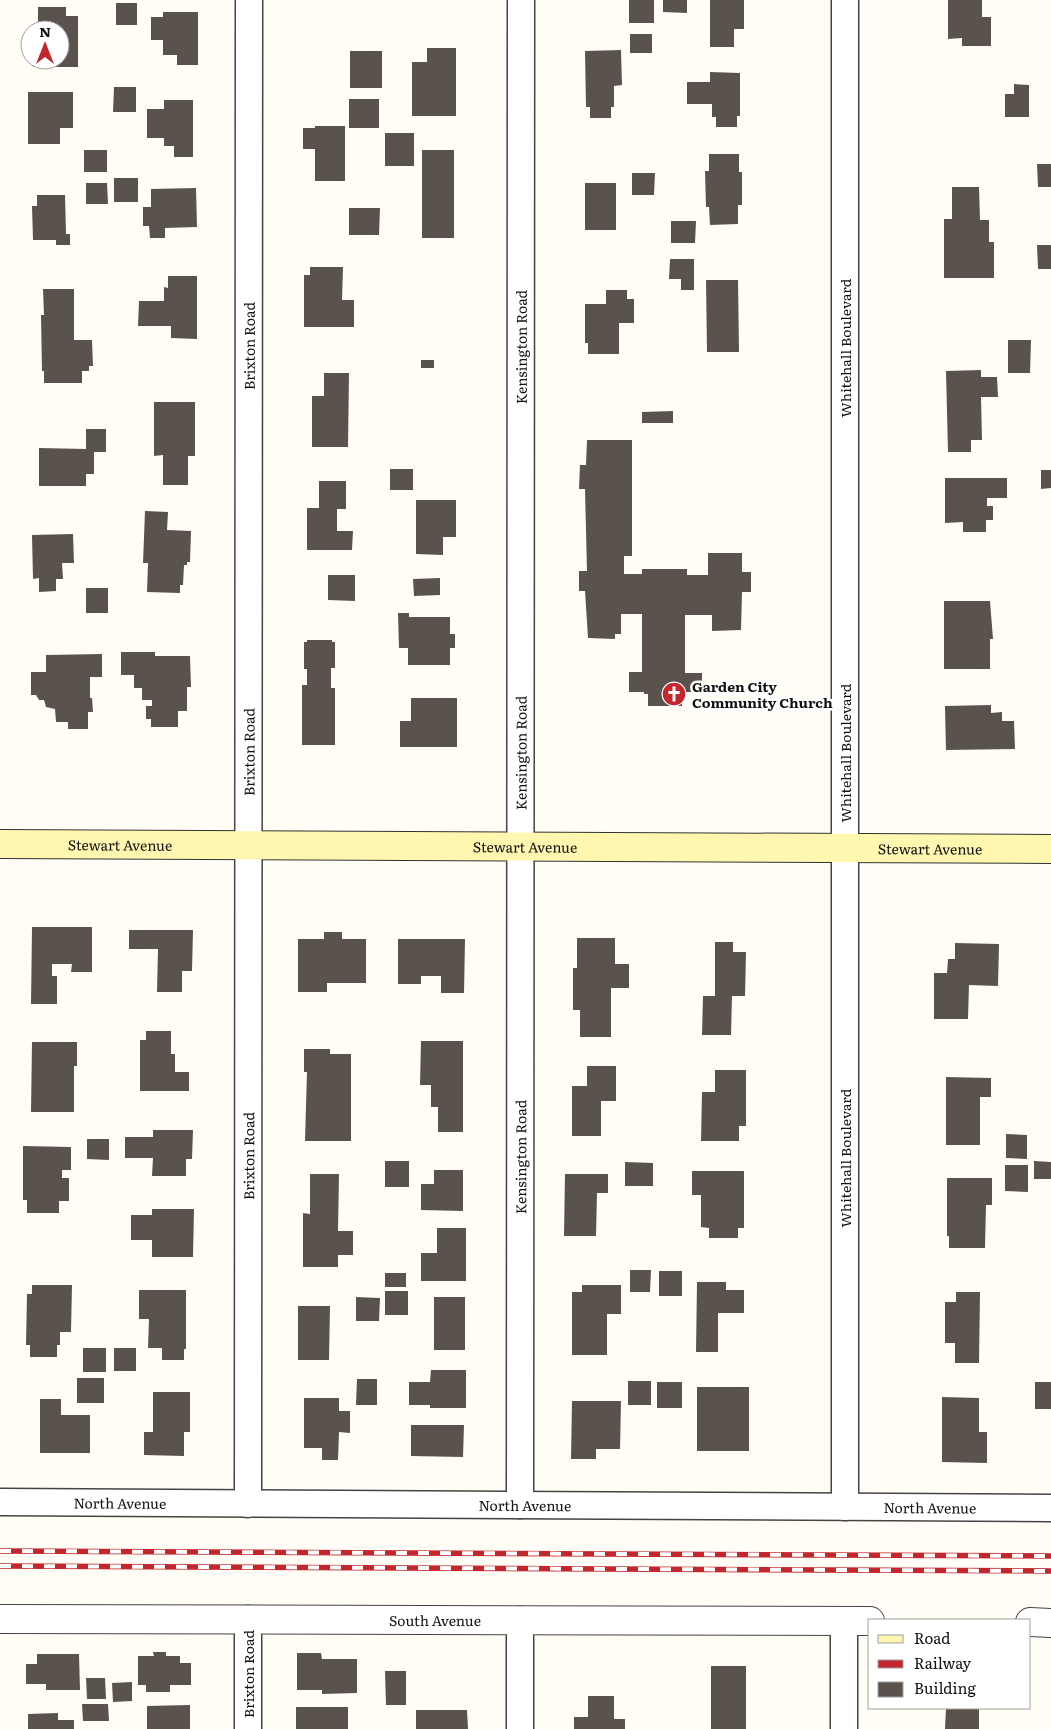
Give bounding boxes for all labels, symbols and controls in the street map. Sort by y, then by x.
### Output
north arrow [20,20,70,70]
text: N [39,21,51,41]
street label: Whitehall Boulevard [835,278,855,417]
street label: Kensington Road [511,289,531,404]
street label: Brixton Road [239,302,259,390]
place label: Garden City Community Church [692,676,833,712]
church icon: Garden City Community Church [661,681,687,707]
street label: Whitehall Boulevard [835,683,855,822]
street label: Kensington Road [510,695,531,810]
street label: Brixton Road [238,708,259,796]
street label: Stewart Avenue [68,834,172,855]
street label: Stewart Avenue [473,836,577,857]
street label: Stewart Avenue [878,838,982,859]
street label: Whitehall Boulevard [835,1088,855,1227]
street label: Kensington Road [510,1099,530,1214]
street label: Brixton Road [238,1112,258,1200]
street label: North Avenue [74,1492,166,1513]
street label: North Avenue [479,1495,571,1515]
street label: North Avenue [884,1497,976,1518]
street label: South Avenue [389,1610,481,1630]
legend [868,1619,1031,1709]
text: Road [914,1626,950,1649]
street label: Brixton Road [238,1630,258,1718]
text: Railway [914,1651,972,1674]
text: Building [914,1676,976,1699]

